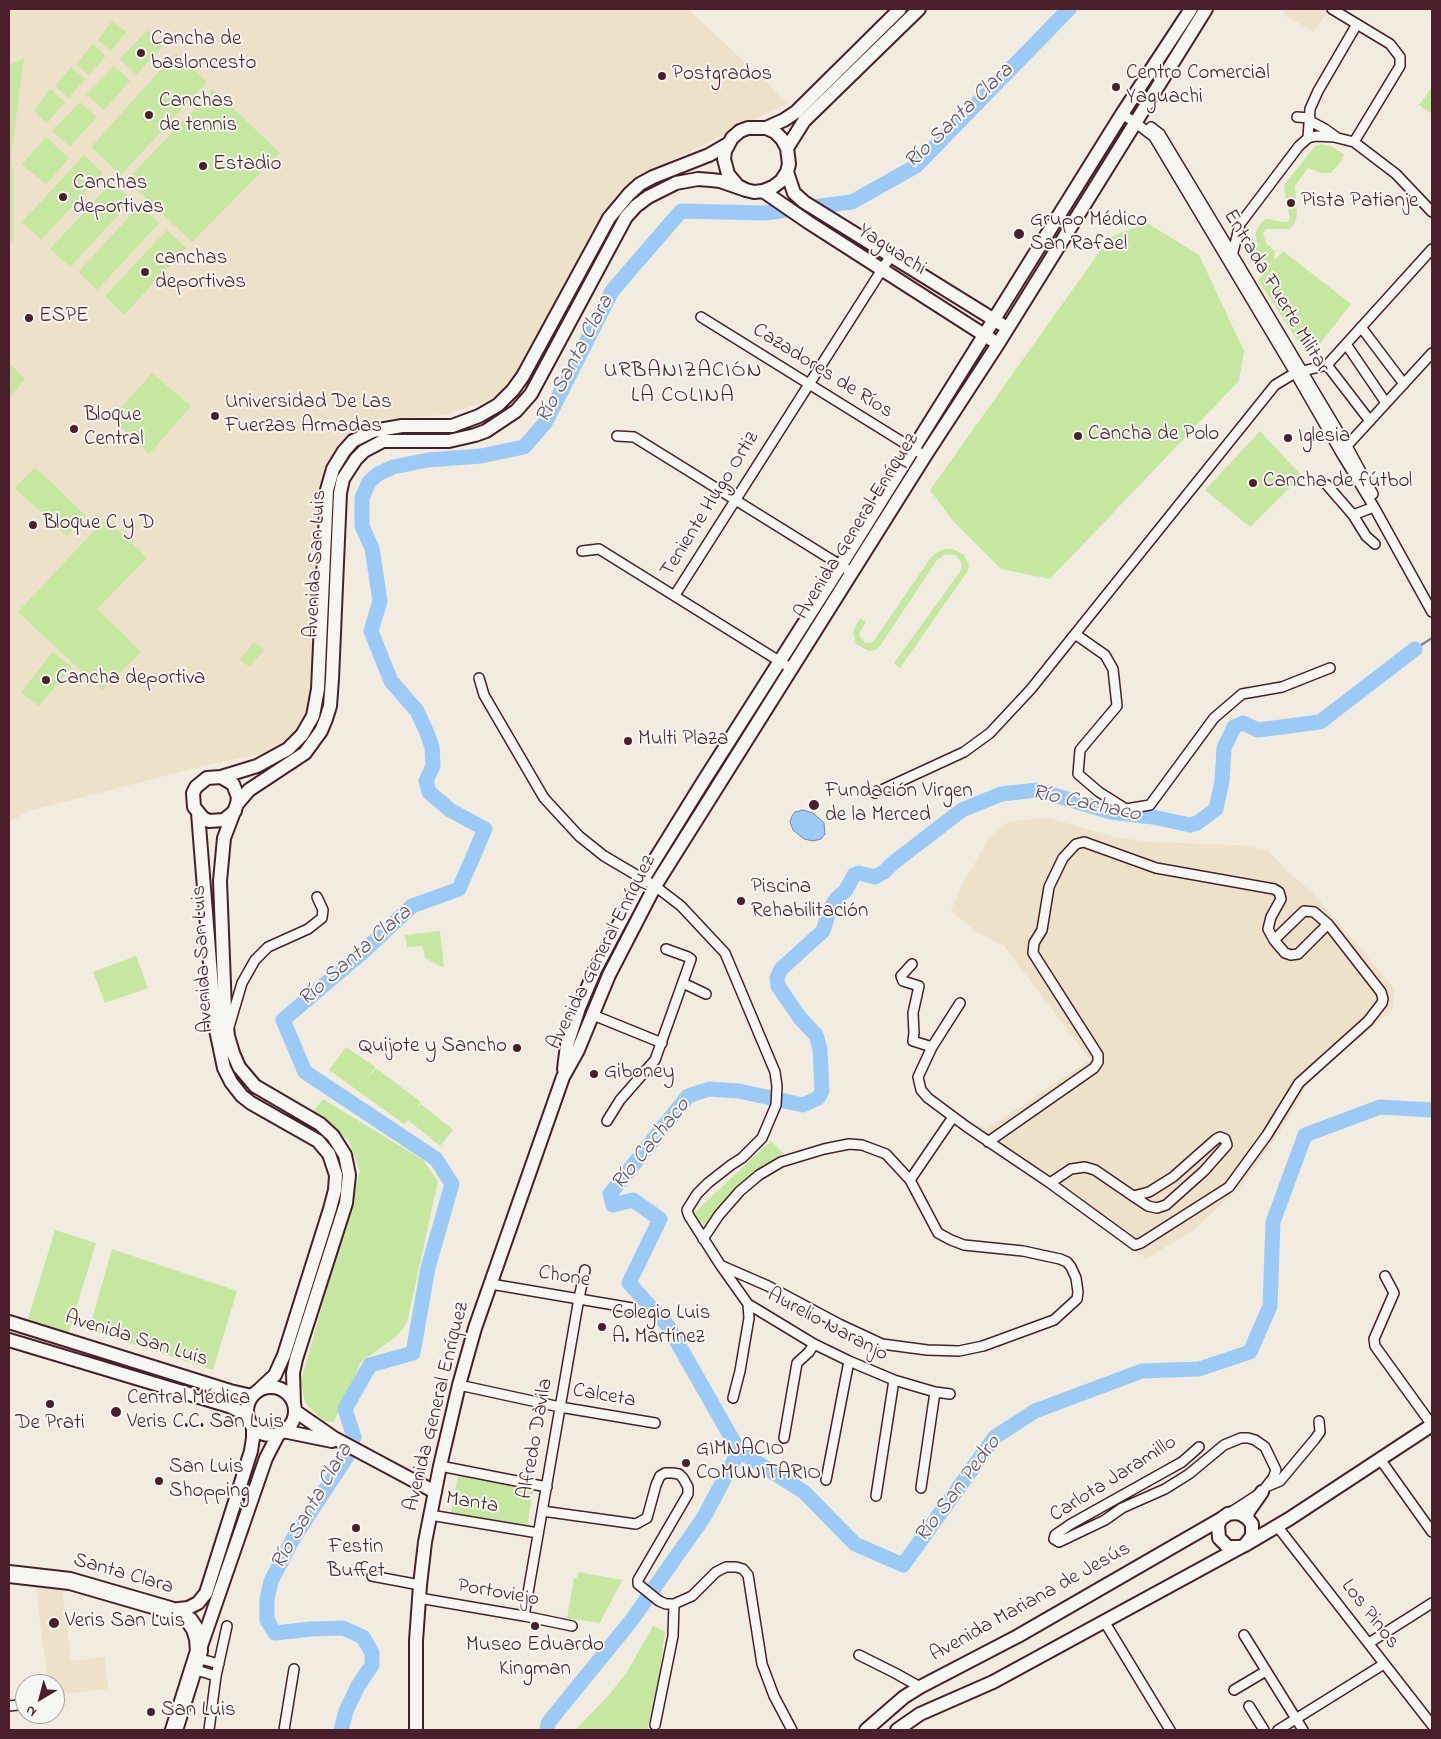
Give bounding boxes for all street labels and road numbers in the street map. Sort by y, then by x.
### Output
street label: Entrada Fuerte Militar [1216,205,1334,379]
street label: Yaguachi [852,220,930,282]
street label: Cazadores de Ríos [747,319,897,425]
street label: Teniente Hugo Ortiz [656,428,766,582]
street label: Avenida General Enríquez [790,429,926,625]
street label: Avenida San Luis [301,489,333,639]
street label: Avenida General Enríquez [543,852,663,1054]
street label: Avenida San Luis [188,884,220,1034]
street label: Chone [536,1261,592,1295]
street label: Aurelio Naranjo [762,1284,892,1368]
street label: Avenida General Enríquez [400,1300,476,1514]
street label: Avenida San Luis [61,1306,211,1374]
street label: Alfredo Dàvila [514,1377,560,1501]
street label: Calceta [571,1379,637,1415]
street label: Carlota Jaramillo [1046,1431,1182,1529]
street label: Manta [444,1487,500,1521]
street label: Avenida Mariana de Jesús [926,1537,1136,1669]
street label: Santa Clara [70,1549,176,1601]
street label: Portoviejo [455,1574,541,1614]
street label: Los Pinos [1334,1575,1404,1655]

